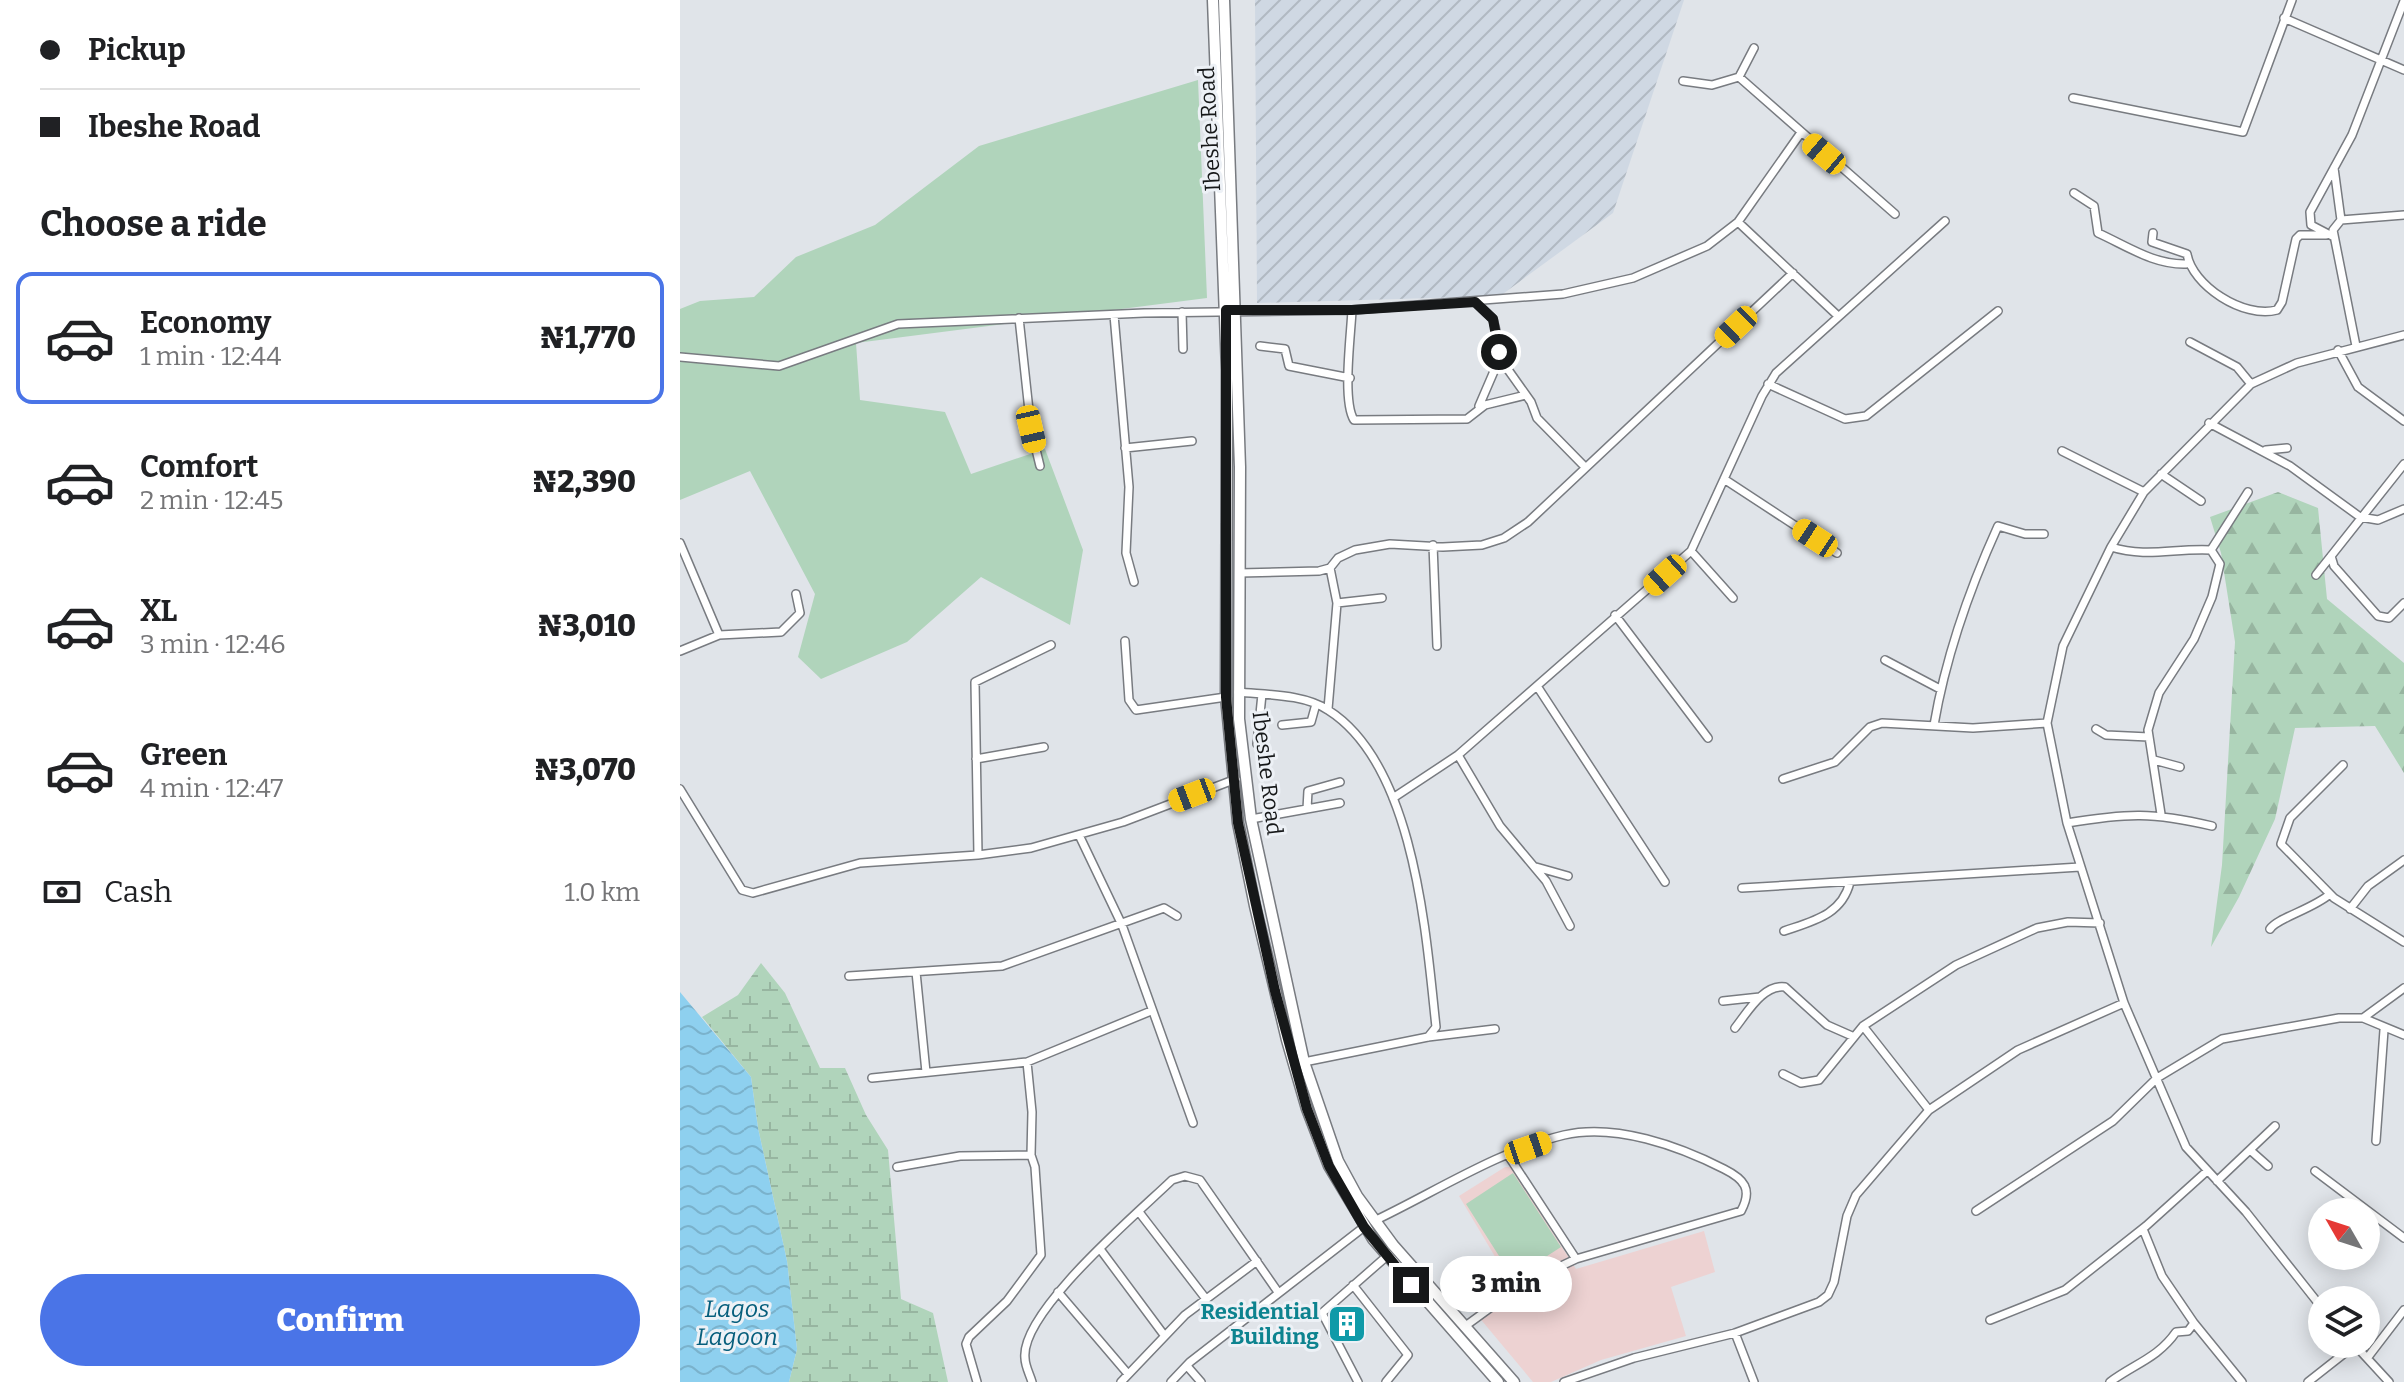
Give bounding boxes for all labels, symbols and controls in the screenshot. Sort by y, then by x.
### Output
text: Pickup [88,32,186,68]
street label: Ibeshe Road [1193,66,1226,192]
text: Ibeshe Road [88,109,260,145]
car [1798,129,1850,179]
text: Choose a ride [40,202,267,246]
icon: car [44,302,116,374]
car [1710,302,1762,352]
text: Economy [140,305,271,341]
text: ₦1,770 [540,320,636,356]
route start [1481,334,1517,370]
text: 1 min · 12:44 [140,341,281,372]
car [1014,403,1048,455]
icon: car [44,446,116,518]
text: Comfort [140,449,258,485]
text: ₦2,390 [532,464,636,500]
text: 2 min · 12:45 [140,485,284,516]
car [1788,515,1842,561]
car [1639,550,1691,600]
icon: car [44,590,116,662]
text: XL [140,593,177,629]
text: ₦3,010 [537,608,636,644]
text: 3 min · 12:46 [140,629,286,660]
street label: Ibeshe Road [1246,709,1289,837]
icon: car [44,734,116,806]
text: Green [140,737,227,773]
text: ₦3,070 [534,752,636,788]
text: 4 min · 12:47 [140,773,283,804]
car [1165,775,1219,815]
icon: cash [40,870,84,914]
text: Cash [104,874,172,910]
text: 1.0 km [564,877,640,908]
car [1501,1129,1555,1167]
north arrow [2308,1198,2380,1270]
map controls [2308,1198,2380,1358]
callout: 3 min [1439,1257,1571,1313]
route end [1393,1267,1429,1303]
text: 3 min [1471,1268,1541,1299]
button: Confirm [40,1274,640,1366]
button: layers [2308,1286,2380,1358]
water label: Lagos Lagoon [696,1295,778,1351]
place label: Residential Building [1201,1298,1319,1350]
building icon: Residential Building [1326,1303,1368,1345]

